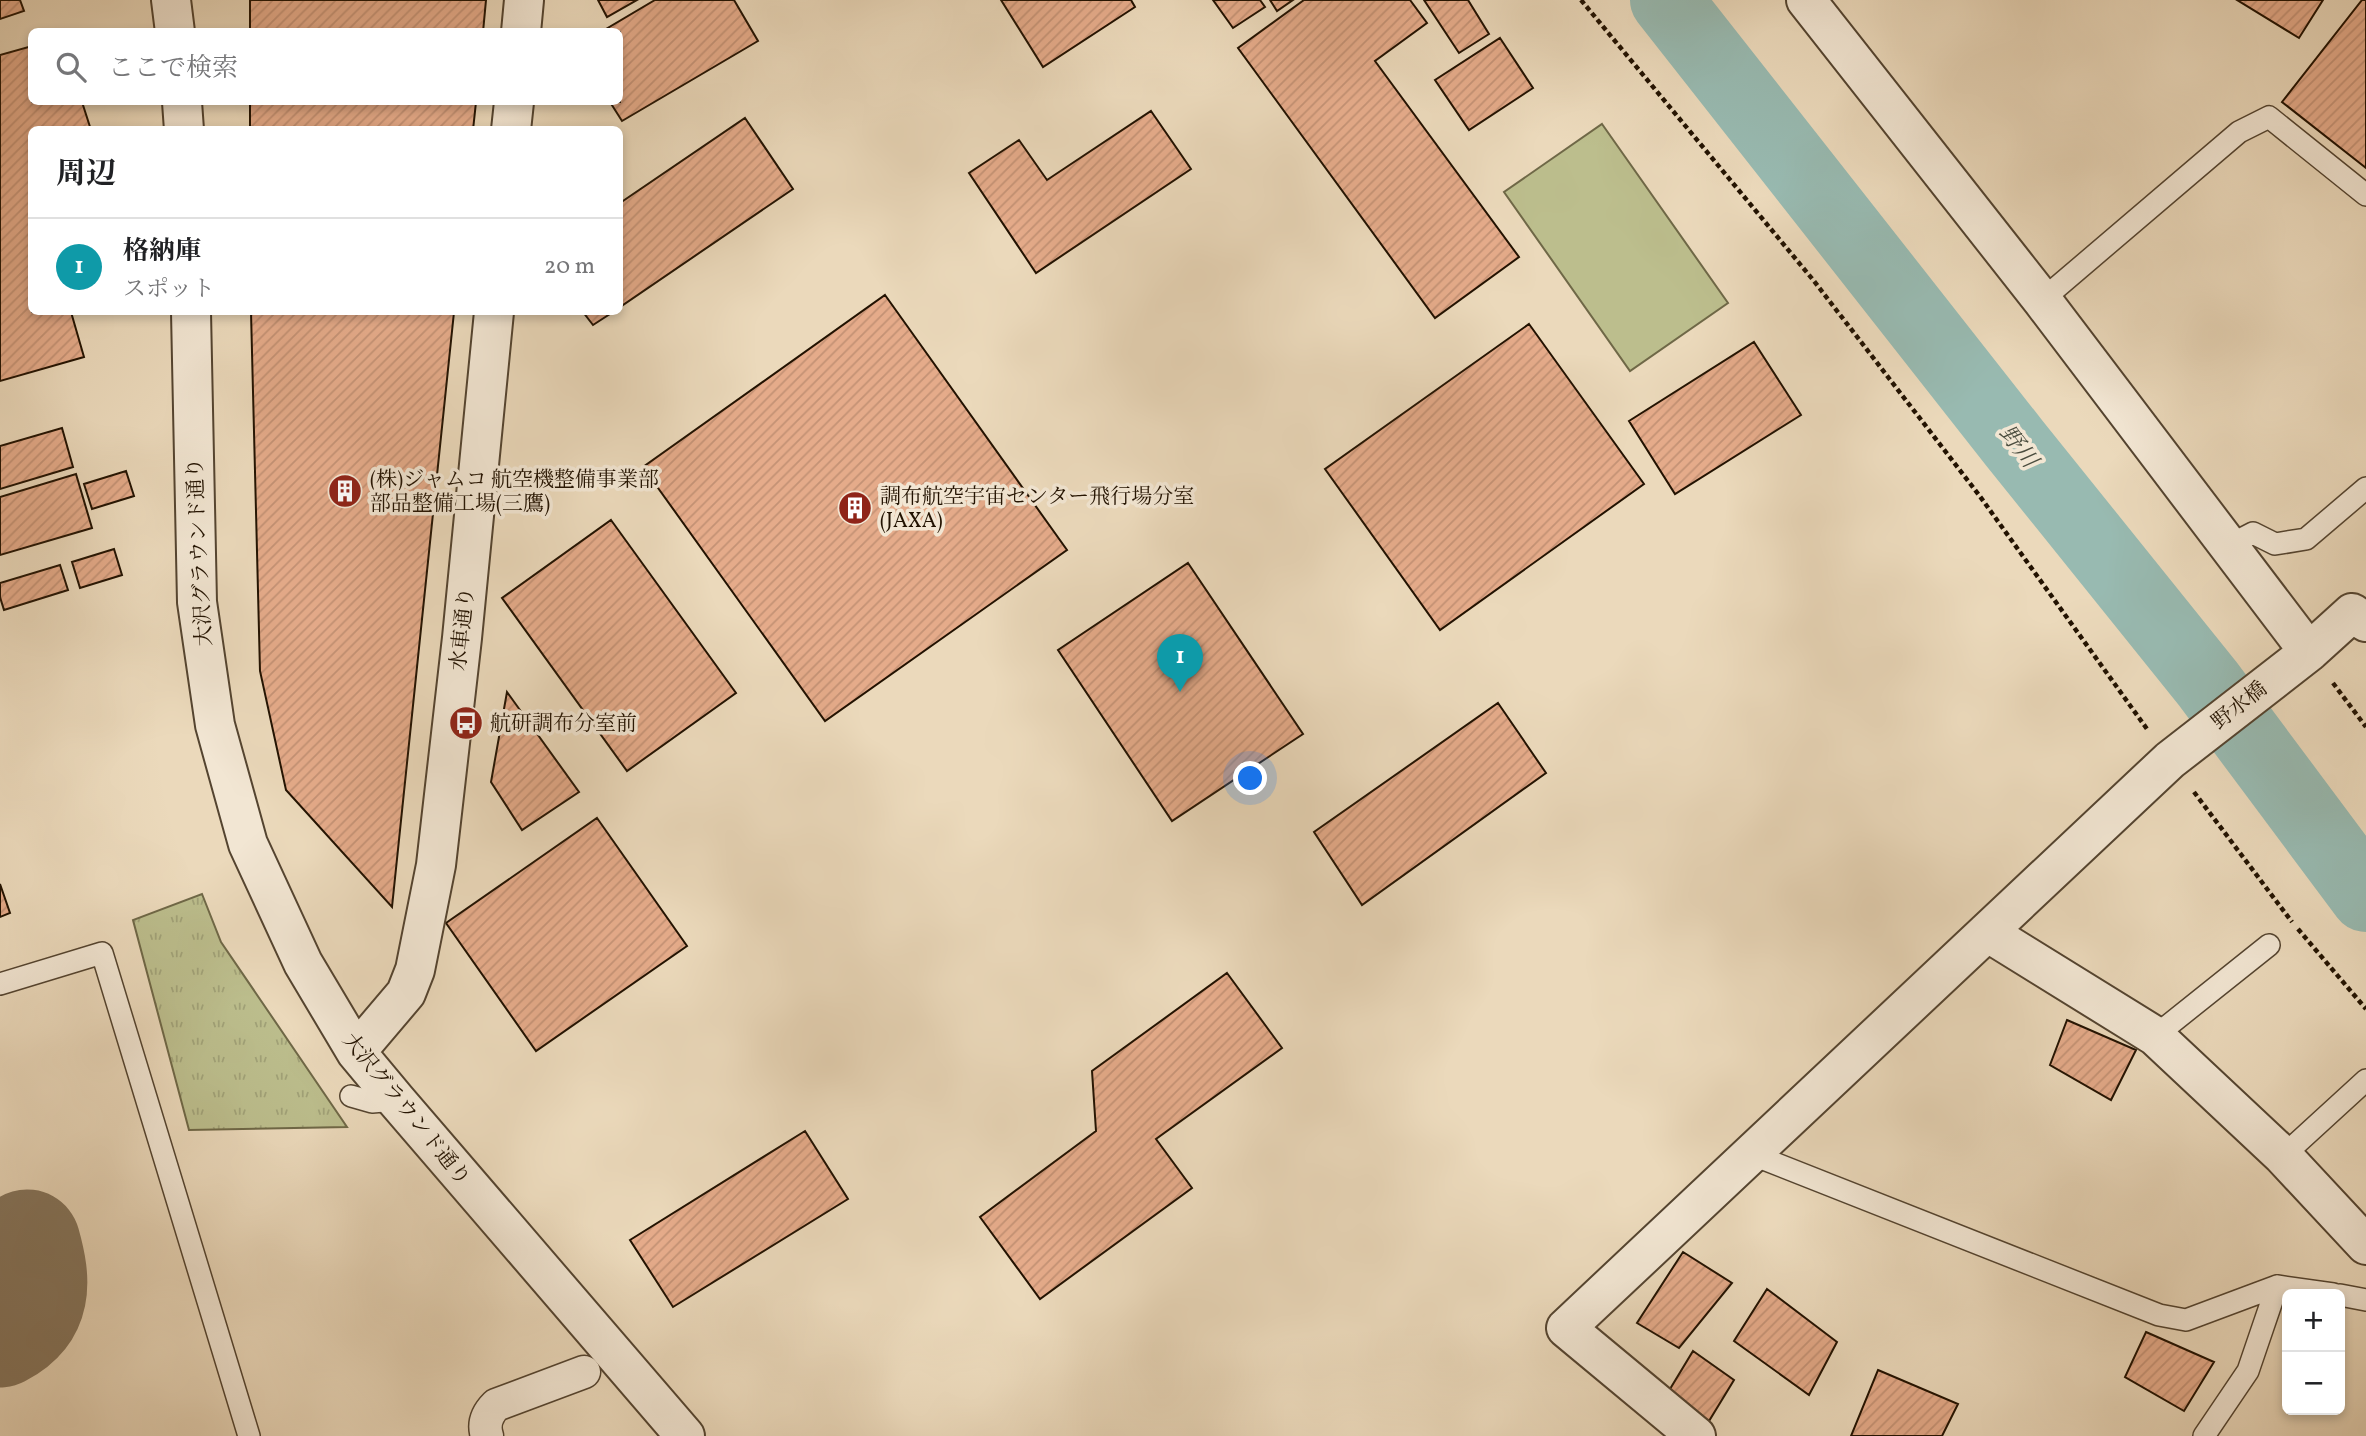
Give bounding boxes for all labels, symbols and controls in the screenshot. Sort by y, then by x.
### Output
search box [28,28,623,105]
icon: search [52,48,90,86]
text: ここで検索 [108,51,238,87]
text: 周辺 [56,154,116,196]
text: 格納庫 [123,234,201,270]
text: 1 [74,251,84,283]
text: 20 m [544,251,595,283]
text: スポット [123,274,215,306]
water label: 野川 [1991,419,2046,478]
street label: 大沢グラウンド通り [181,457,220,647]
place label: (株)ジャムコ 航空機整備事業部 部品整備工場(三鷹) [370,466,659,519]
building icon: (株)ジャムコ 航空機整備事業部 部品整備工場(三鷹) [326,472,364,510]
place label: 調布航空宇宙センター飛行場分室 (JAXA) [880,483,1194,536]
building icon: 調布航空宇宙センター飛行場分室 (JAXA) [836,489,874,527]
street label: 水車通り [445,586,482,672]
pin: 1 [1157,634,1203,692]
street label: 野水橋 [2206,675,2274,737]
bus stop icon: 航研調布分室前 [447,704,485,742]
place label: 航研調布分室前 [490,710,637,739]
your location [1233,761,1267,795]
street label: 大沢グラウンド通り [335,1027,477,1193]
map controls [2282,1289,2345,1415]
button: + [2282,1289,2345,1352]
button: − [2282,1352,2345,1415]

